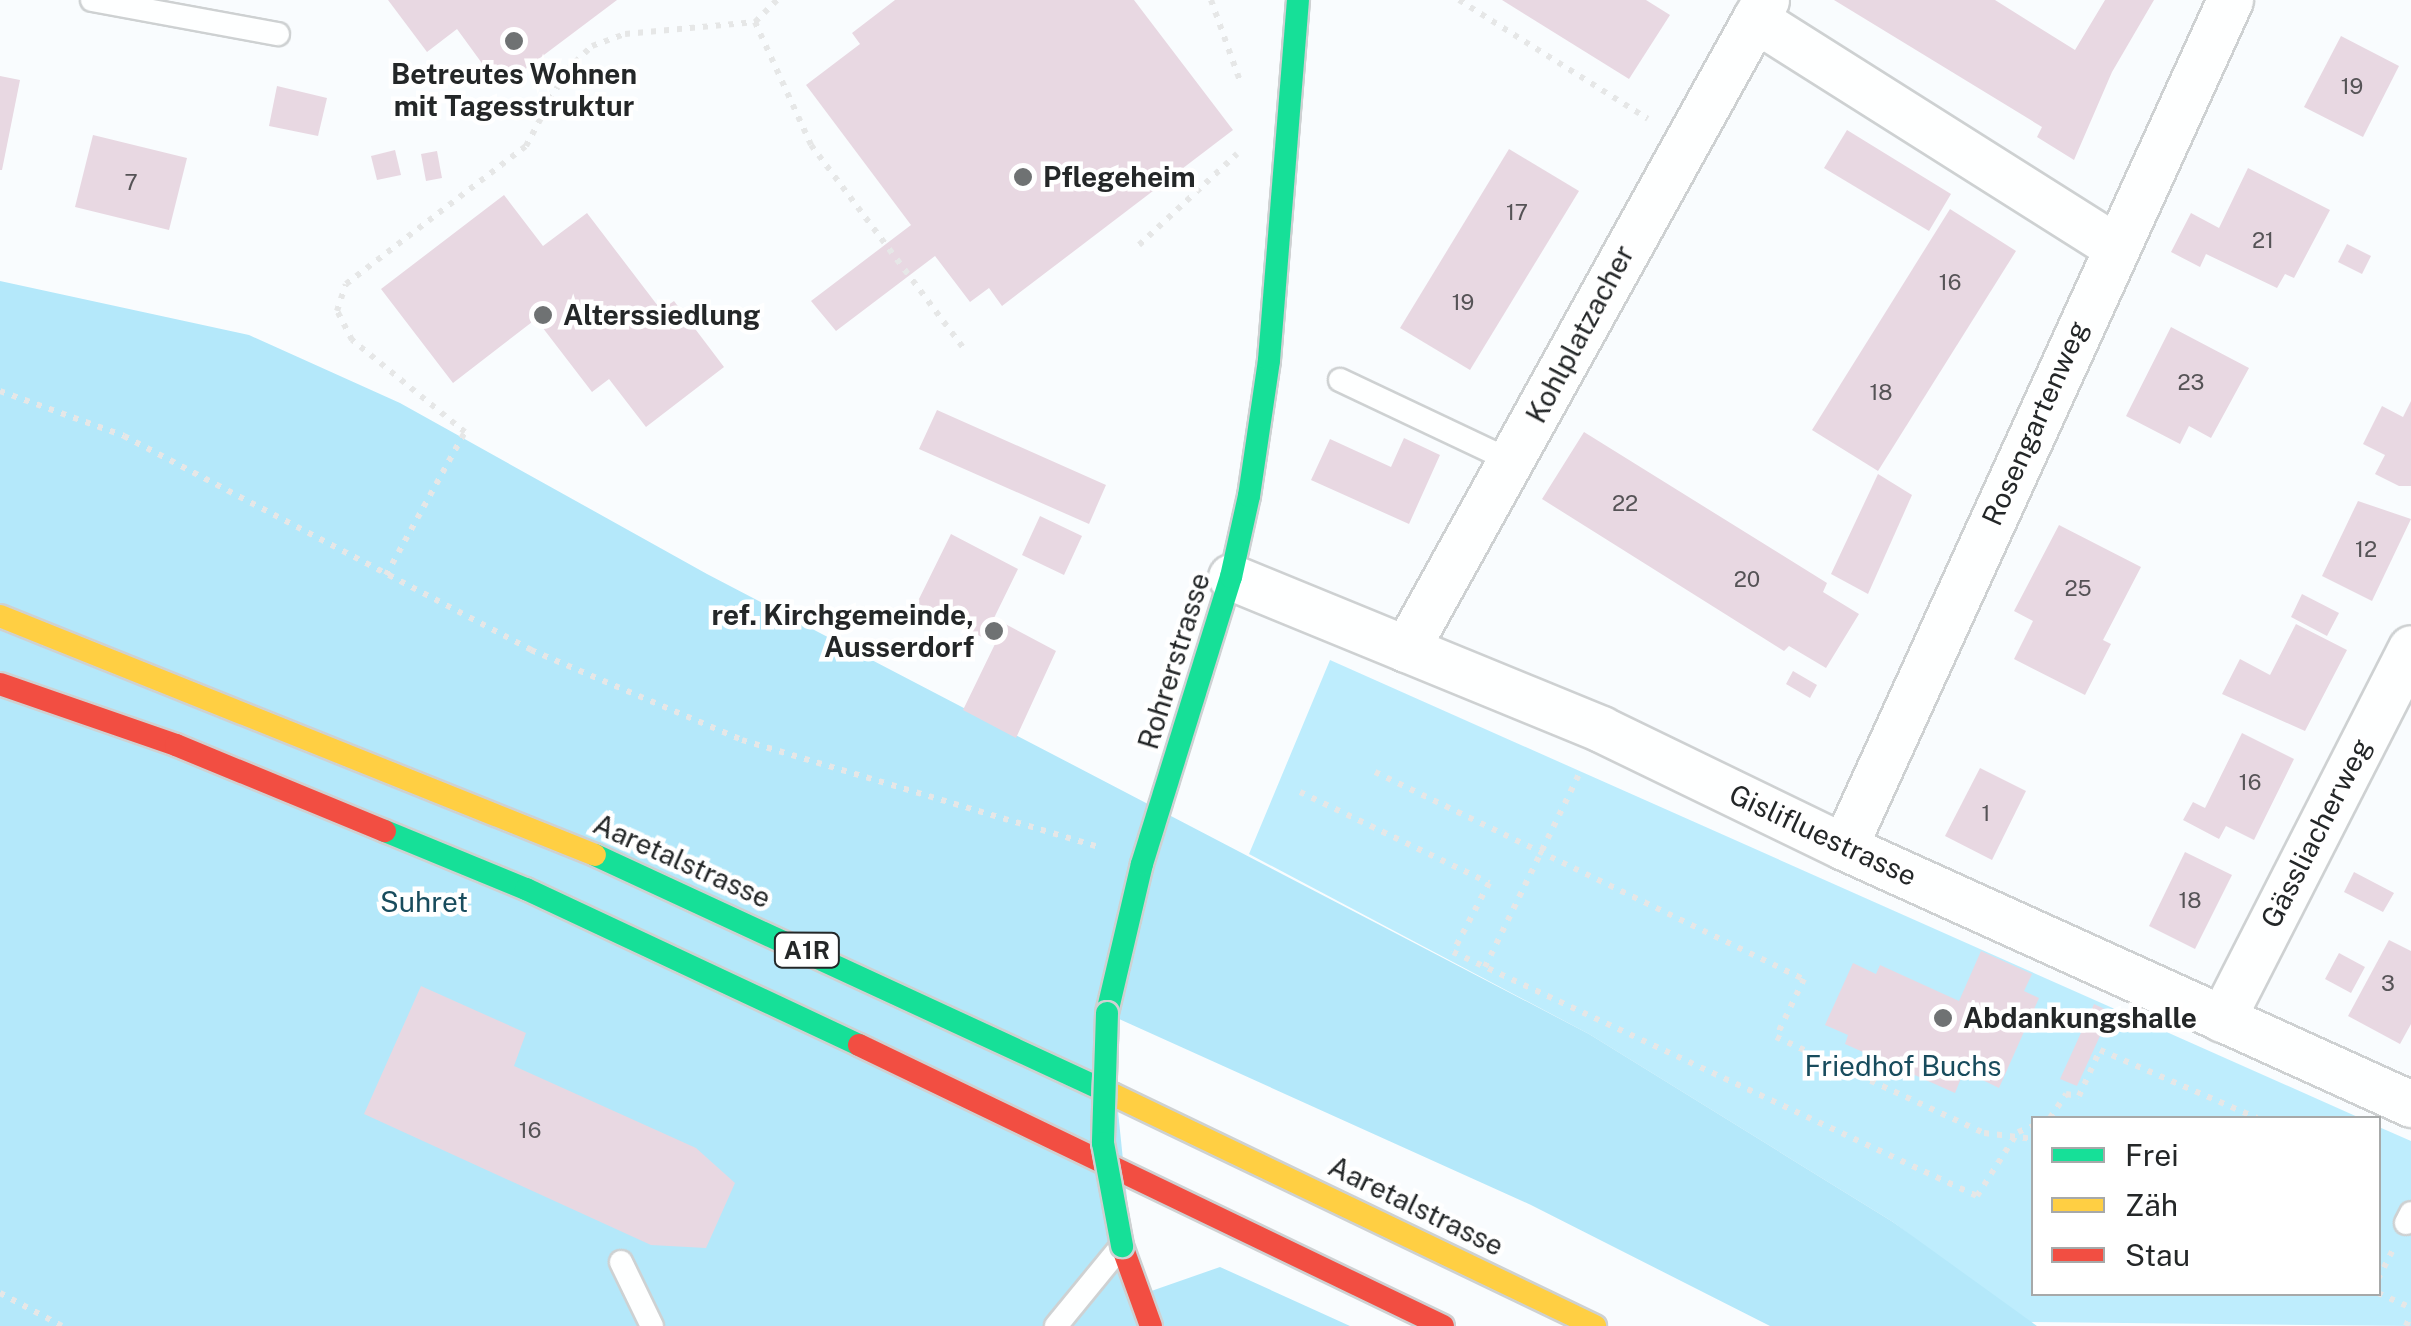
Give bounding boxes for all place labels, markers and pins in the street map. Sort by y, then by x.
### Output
marker: Betreutes Wohnen mit Tagesstruktur [503,30,525,52]
place label: Betreutes Wohnen mit Tagesstruktur [391,57,637,123]
place label: Pflegeheim [1043,160,1196,194]
marker: Pflegeheim [1012,166,1034,188]
place label: Alterssiedlung [563,298,760,332]
marker: Alterssiedlung [532,304,554,326]
place label: ref. Kirchgemeinde, Ausserdorf [711,598,974,664]
marker: ref. Kirchgemeinde, Ausserdorf [983,620,1005,642]
place label: Abdankungshalle [1963,1001,2197,1035]
marker: Abdankungshalle [1932,1007,1954,1029]

